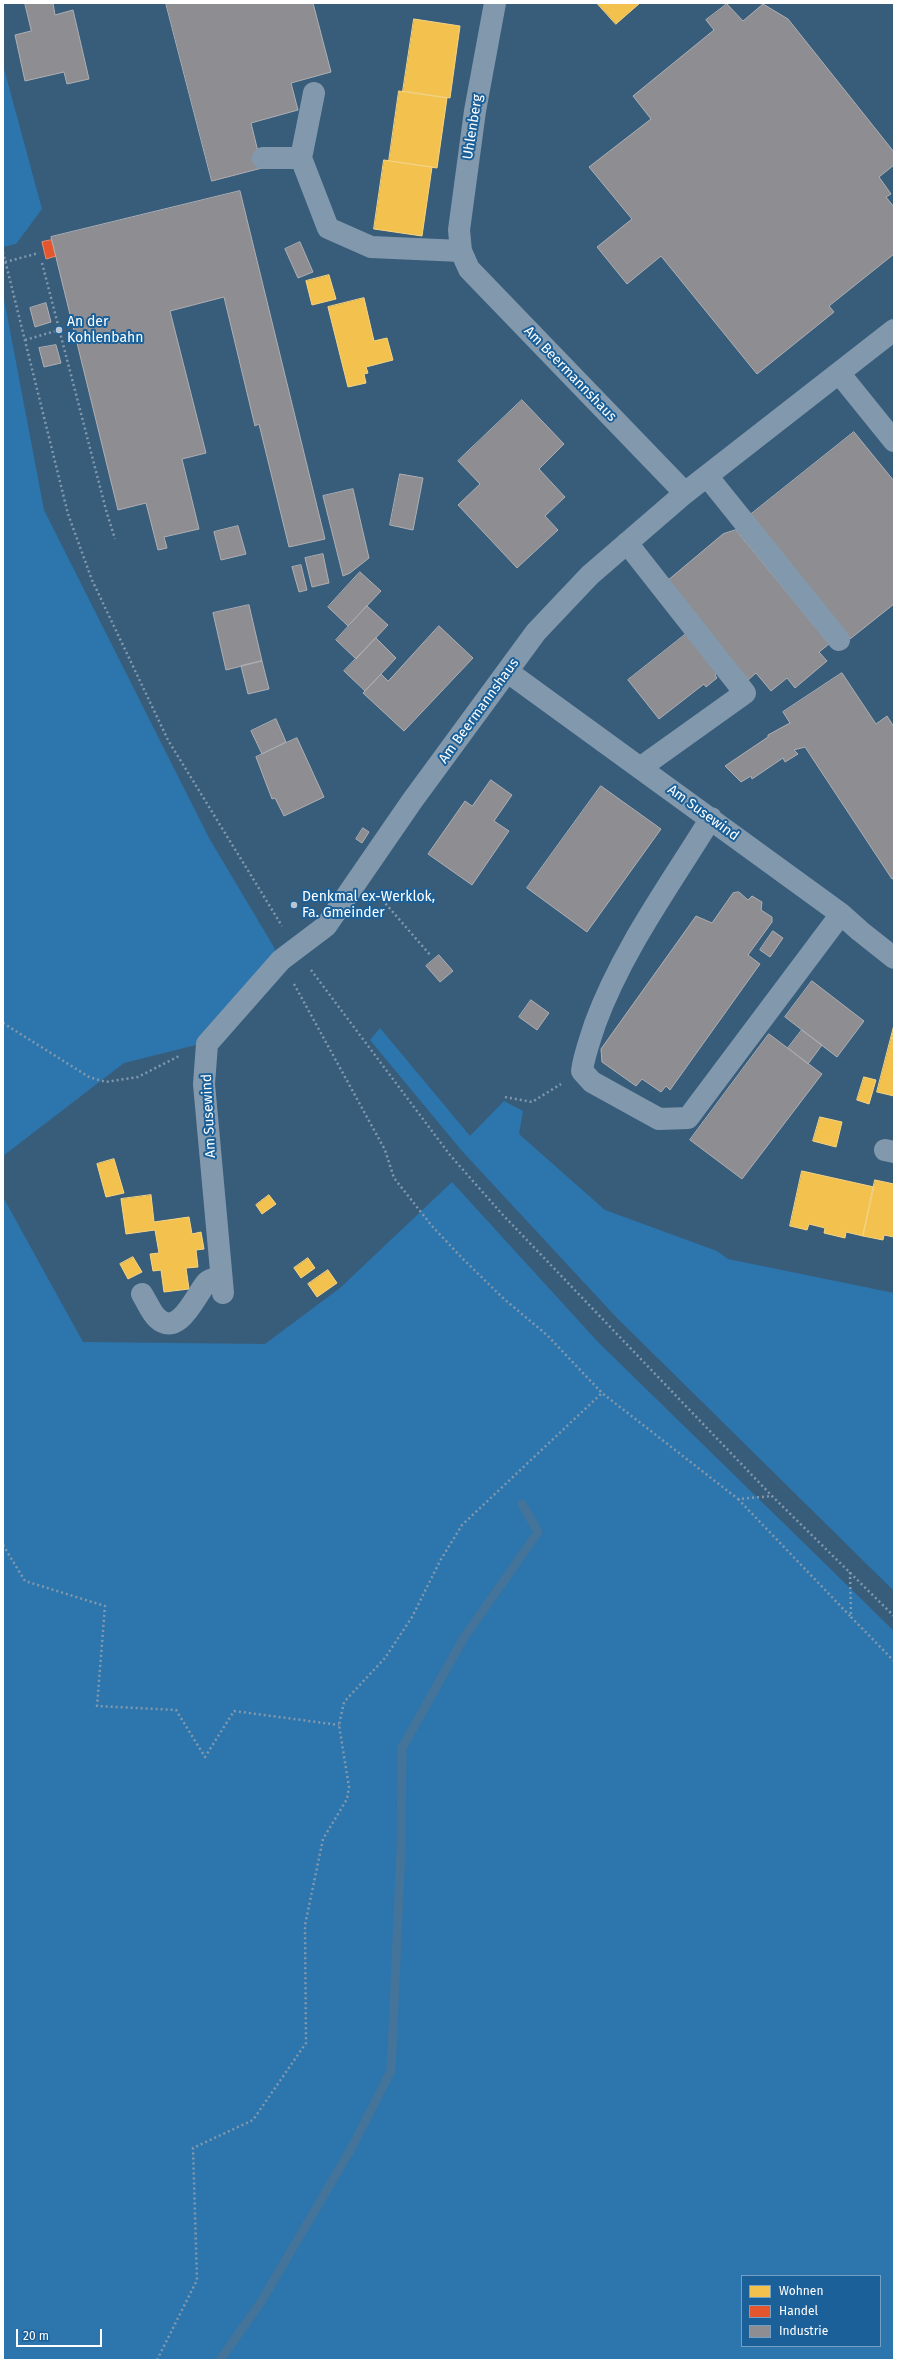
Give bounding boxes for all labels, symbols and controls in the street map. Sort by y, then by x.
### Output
street label: Uhlenberg [460,93,486,161]
place label: An der Kohlenbahn [67,314,143,346]
street label: Am Beermannshaus [520,323,620,425]
marker: An der Kohlenbahn [54,325,64,335]
street label: Am Beermannshaus [435,655,523,767]
street label: Am Susewind [664,781,742,845]
place label: Denkmal ex-Werklok, Fa. Gmeinder [302,889,435,922]
marker: Denkmal ex-Werklok, Fa. Gmeinder [289,900,299,910]
street label: Am Susewind [198,1073,220,1159]
legend [741,2275,881,2347]
text: Wohnen [779,2284,823,2298]
text: Handel [779,2304,818,2318]
scale bar [18,2321,104,2347]
text: Industrie [779,2324,828,2338]
text: 20 m [23,2329,49,2343]

